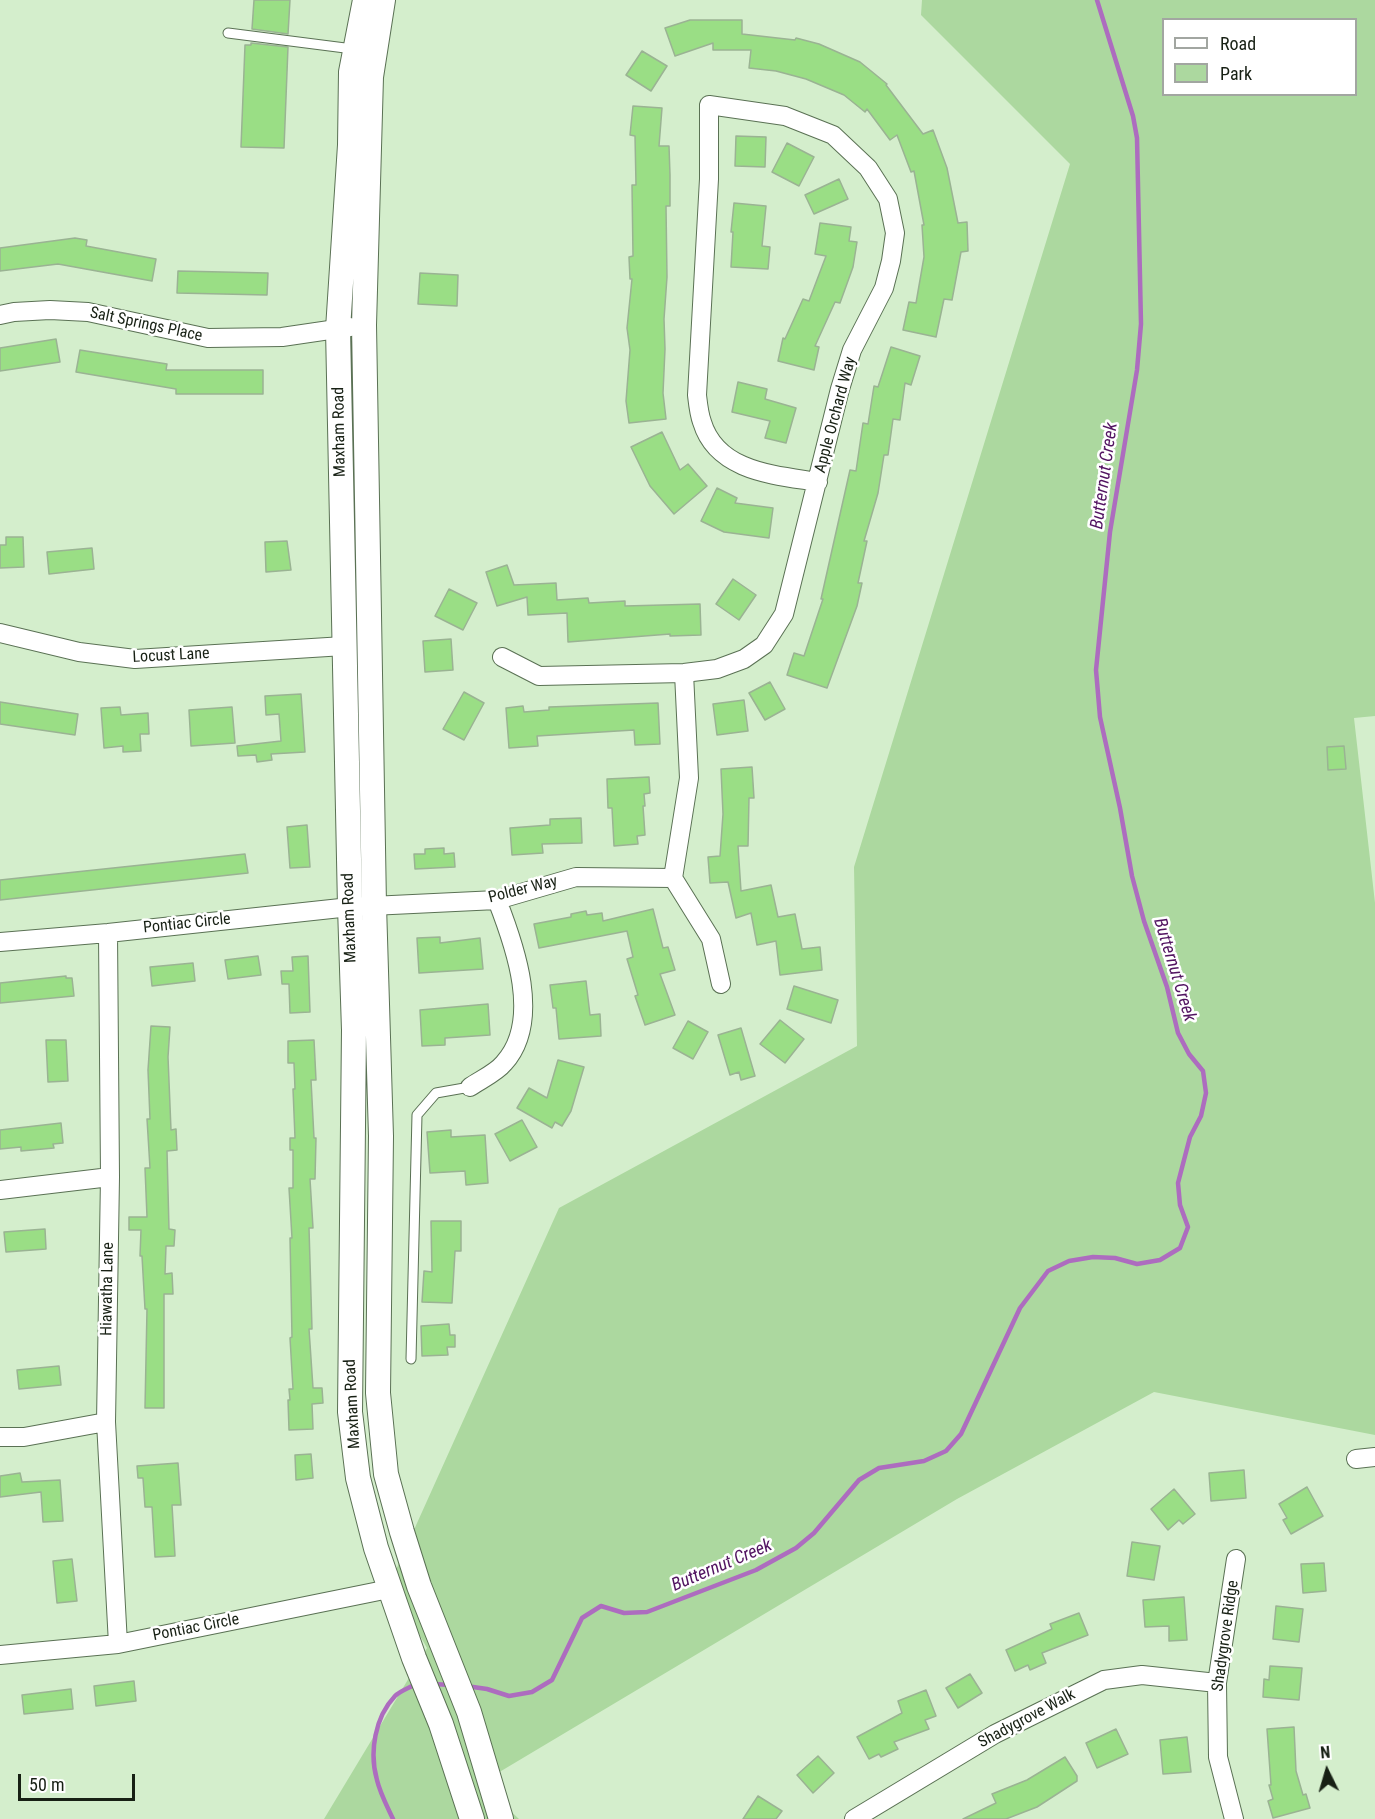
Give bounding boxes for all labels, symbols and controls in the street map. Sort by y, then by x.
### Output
legend [1162,18,1357,96]
text: Road [1220,33,1256,54]
text: Park [1220,63,1252,84]
street label: Salt Springs Place [88,304,204,346]
street label: Apple Orchard Way [811,355,861,475]
street label: Maxham Road [330,387,350,477]
water label: Butternut Creek [1087,421,1123,531]
street label: Locust Lane [132,644,210,668]
street label: Polder Way [486,872,560,908]
street label: Maxham Road [339,873,361,963]
street label: Pontiac Circle [142,910,232,938]
water label: Butternut Creek [1148,916,1200,1024]
street label: Hiawatha Lane [98,1242,118,1336]
street label: Maxham Road [341,1359,365,1449]
water label: Butternut Creek [668,1535,776,1597]
street label: Shadygrove Ridge [1209,1579,1243,1693]
street label: Pontiac Circle [151,1610,241,1646]
street label: Shadygrove Walk [975,1685,1079,1753]
north arrow [1297,1741,1357,1801]
text: N [1320,1743,1331,1762]
scale bar [21,1762,138,1800]
text: 50 m [29,1774,64,1795]

